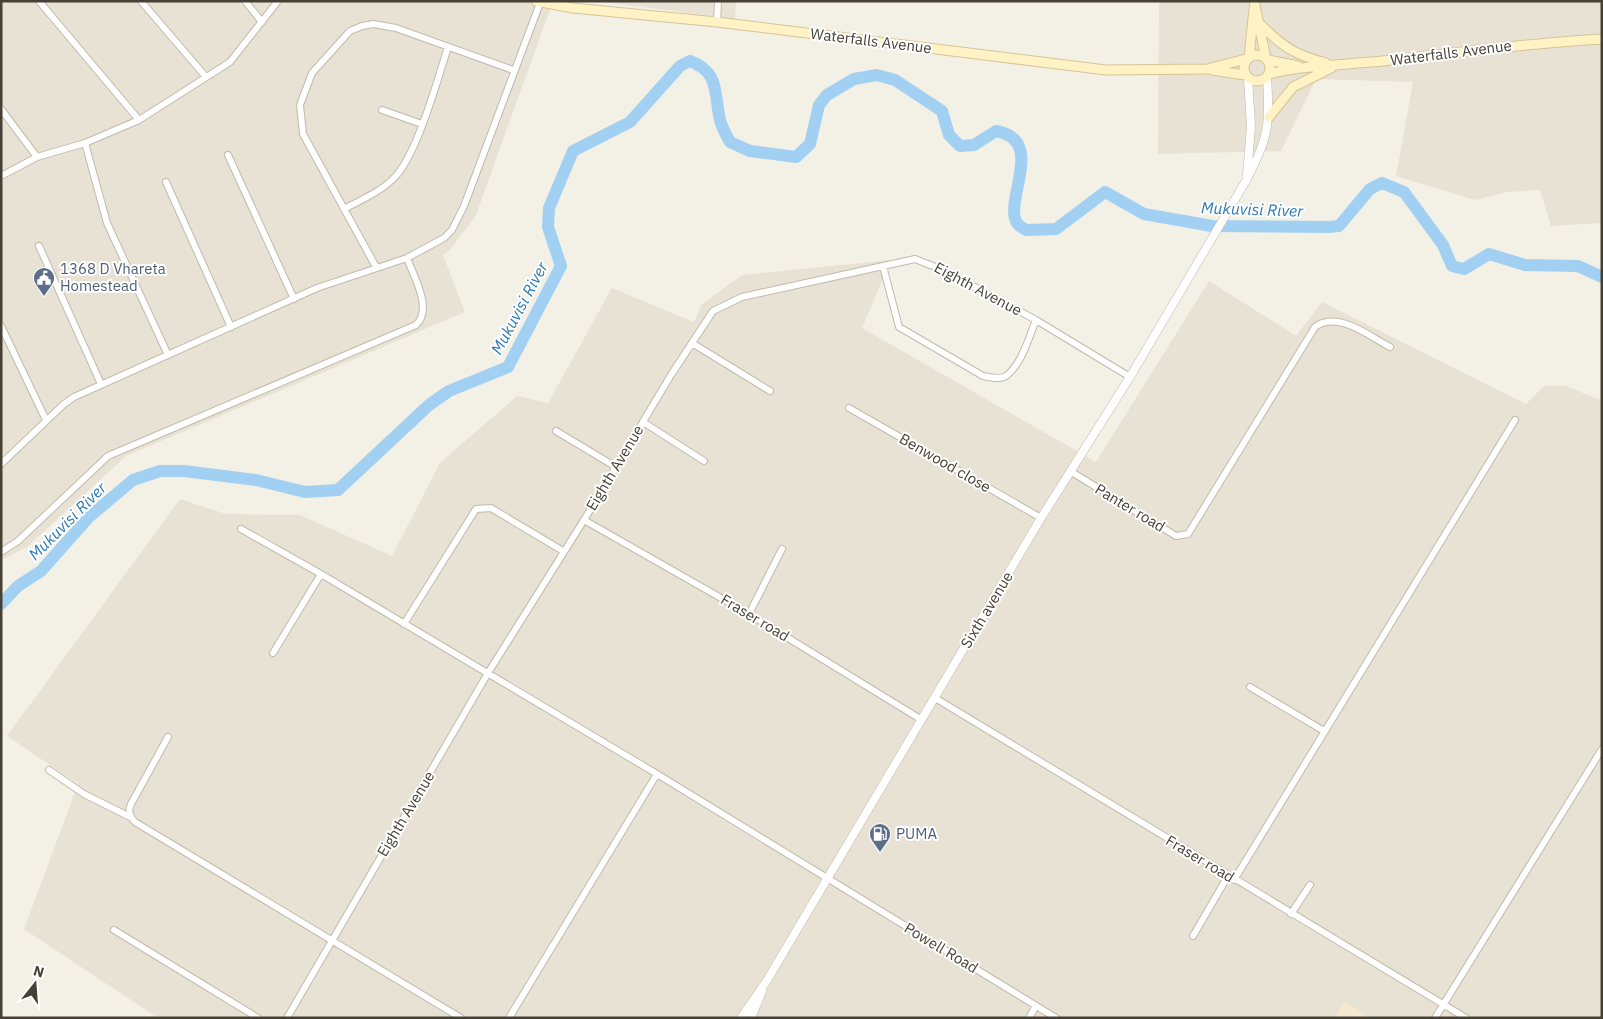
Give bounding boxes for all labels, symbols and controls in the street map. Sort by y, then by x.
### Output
street label: Waterfalls Avenue [809,24,933,57]
street label: Waterfalls Avenue [1389,36,1513,69]
water label: Mukuvisi River [1201,197,1305,221]
water label: Mukuvisi River [486,257,552,358]
street label: Eighth Avenue [931,258,1025,320]
place label: 1368 D Vhareta Homestead [60,259,166,295]
public building icon: 1368 D Vhareta Homestead [32,266,56,297]
street label: Eighth Avenue [582,422,648,514]
street label: Benwood close [896,429,994,496]
water label: Mukuvisi River [24,477,111,564]
street label: Panter road [1092,479,1169,536]
street label: Sixth avenue [956,568,1017,652]
street label: Fraser road [718,590,793,645]
street label: Eighth Avenue [373,768,439,860]
fuel station icon: PUMA [868,822,892,853]
place label: PUMA [896,824,937,843]
street label: Fraser road [1163,831,1238,886]
street label: Powell Road [901,918,982,977]
north arrow [10,959,60,1009]
text: N [31,961,46,982]

